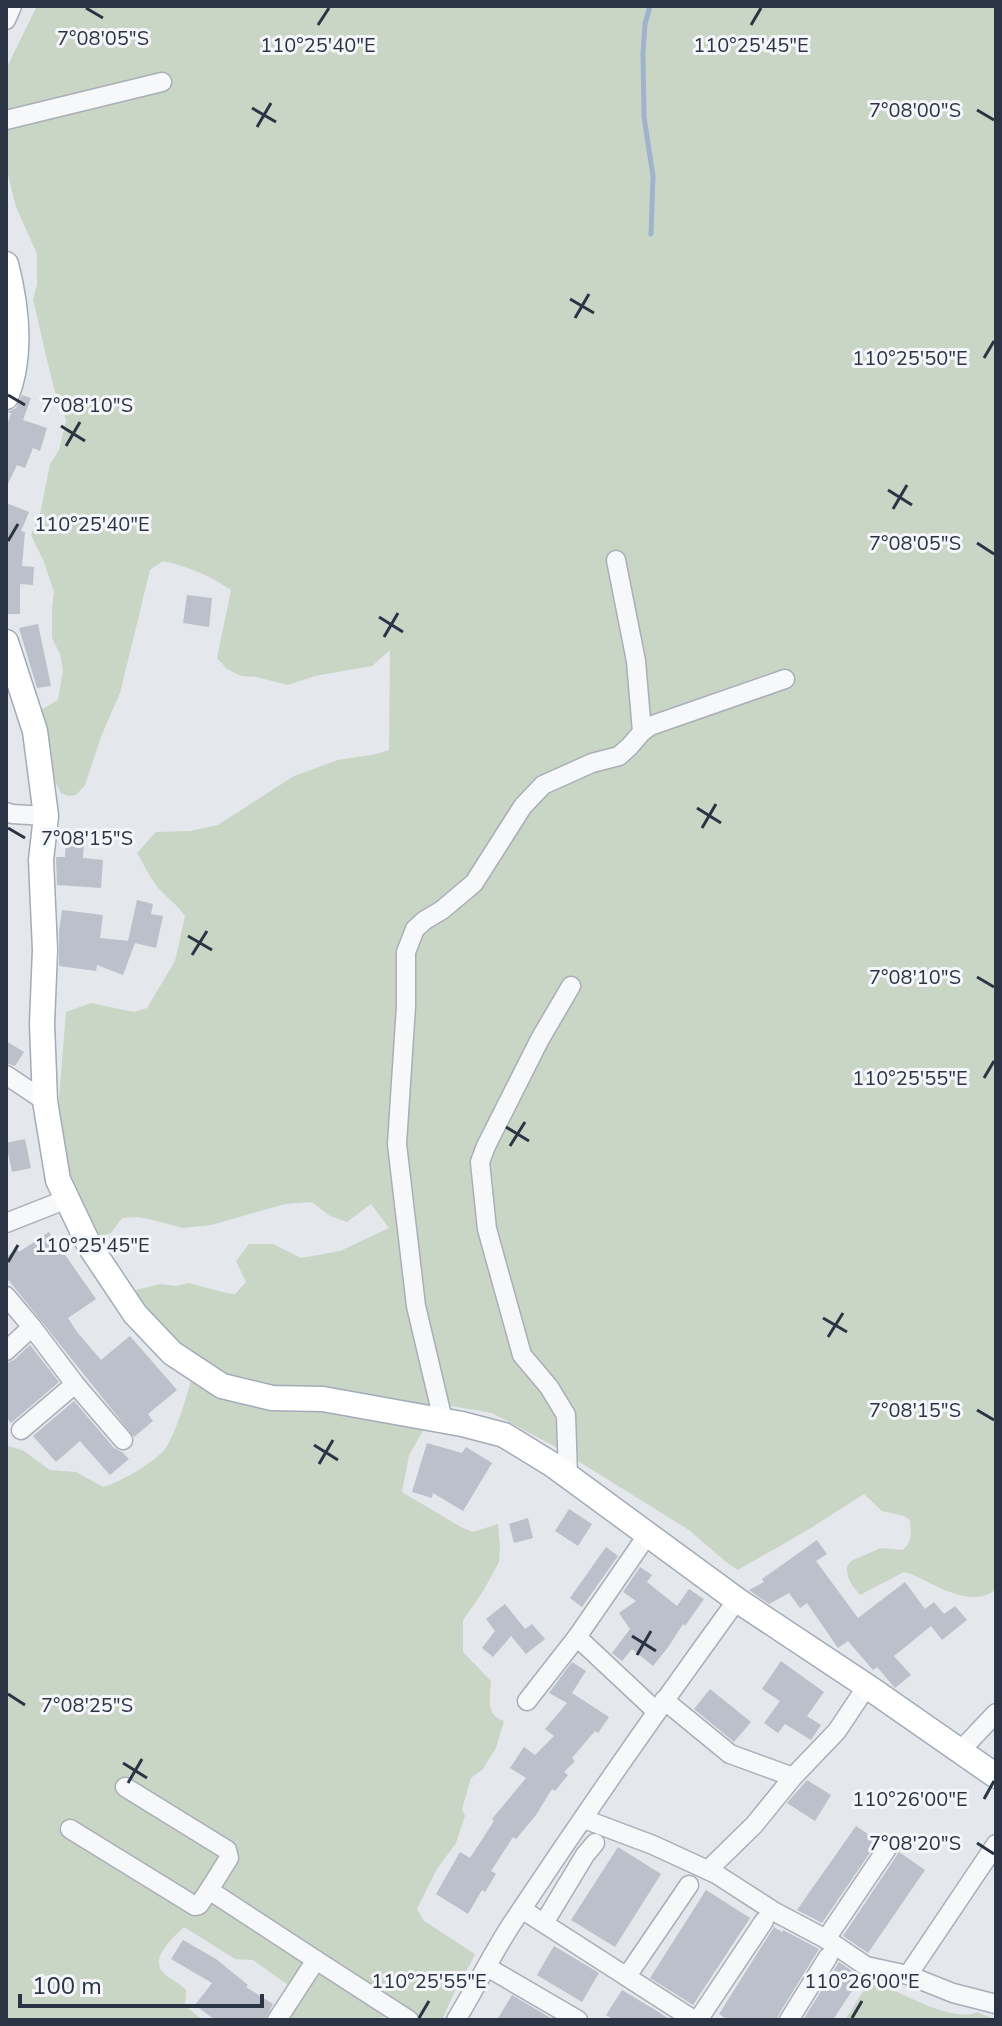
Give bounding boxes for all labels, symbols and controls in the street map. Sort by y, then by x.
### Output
text: 7°08'05"S [57,25,149,52]
text: 110°25'40"E [260,32,376,59]
text: 110°25'45"E [693,32,809,59]
text: 7°08'00"S [869,97,961,124]
text: 110°25'50"E [852,345,968,372]
text: 7°08'10"S [41,392,133,419]
text: 110°25'40"E [34,511,150,538]
text: 7°08'05"S [869,530,961,557]
text: 7°08'15"S [41,825,133,852]
text: 7°08'10"S [869,964,961,991]
text: 110°25'55"E [852,1065,968,1092]
text: 110°25'45"E [34,1232,150,1259]
text: 7°08'15"S [869,1397,961,1424]
text: 7°08'25"S [41,1692,133,1719]
text: 110°26'00"E [852,1786,968,1813]
text: 7°08'20"S [869,1830,961,1857]
scale bar [20,1958,262,2008]
text: 110°25'55"E [371,1968,487,1995]
text: 110°26'00"E [804,1968,920,1995]
text: 100 m [32,1970,102,2002]

